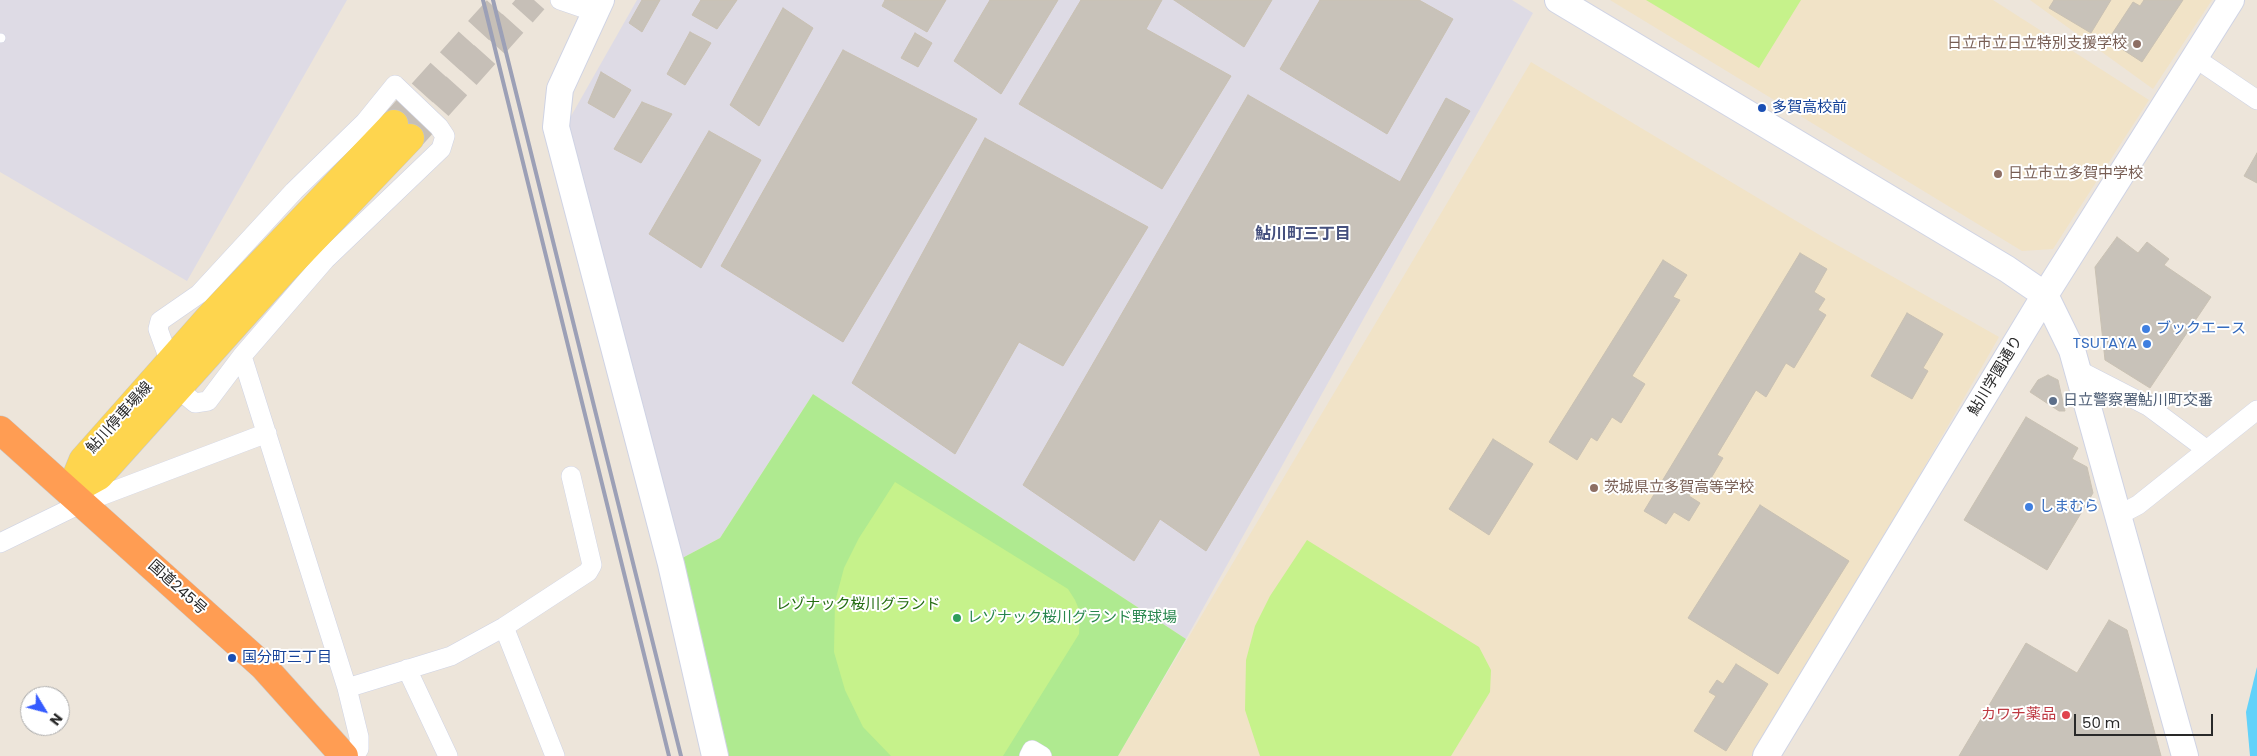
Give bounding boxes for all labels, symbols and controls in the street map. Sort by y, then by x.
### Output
place label: 日立市立日立特別支援学校 [1947,35,2127,53]
marker: 日立市立日立特別支援学校 [2131,38,2143,50]
place label: 多賀高校前 [1772,99,1847,117]
marker: 多賀高校前 [1756,102,1768,114]
place label: 日立市立多賀中学校 [2008,165,2143,183]
marker: 日立市立多賀中学校 [1992,168,2004,180]
district label: 鮎川町三丁目 [1255,225,1351,245]
place label: ブックエース [2156,320,2246,338]
marker: ブックエース [2140,323,2152,335]
street label: 鮎川学園通り [1965,333,2027,419]
place label: TSUTAYA [2073,335,2137,353]
marker: TSUTAYA [2141,338,2153,350]
street label: 鮎川停車場線 [83,379,157,457]
place label: 日立警察署鮎川町交番 [2063,392,2213,410]
marker: 日立警察署鮎川町交番 [2047,395,2059,407]
place label: 茨城県立多賀高等学校 [1604,479,1754,497]
marker: 茨城県立多賀高等学校 [1588,482,1600,494]
place label: しまむら [2039,498,2099,516]
marker: しまむら [2023,501,2035,513]
street label: 国道245号 [144,557,210,619]
park label: レゾナック桜川グランド [776,596,940,614]
place label: レゾナック桜川グランド野球場 [967,609,1177,627]
marker: レゾナック桜川グランド野球場 [951,612,963,624]
place label: 国分町三丁目 [242,649,332,667]
marker: 国分町三丁目 [226,652,238,664]
north arrow [20,686,70,736]
scale bar [2077,704,2216,736]
place label: カワチ薬品 [1981,706,2056,724]
text: N [45,709,67,730]
marker: カワチ薬品 [2060,709,2072,721]
text: 50 m [2082,712,2120,733]

